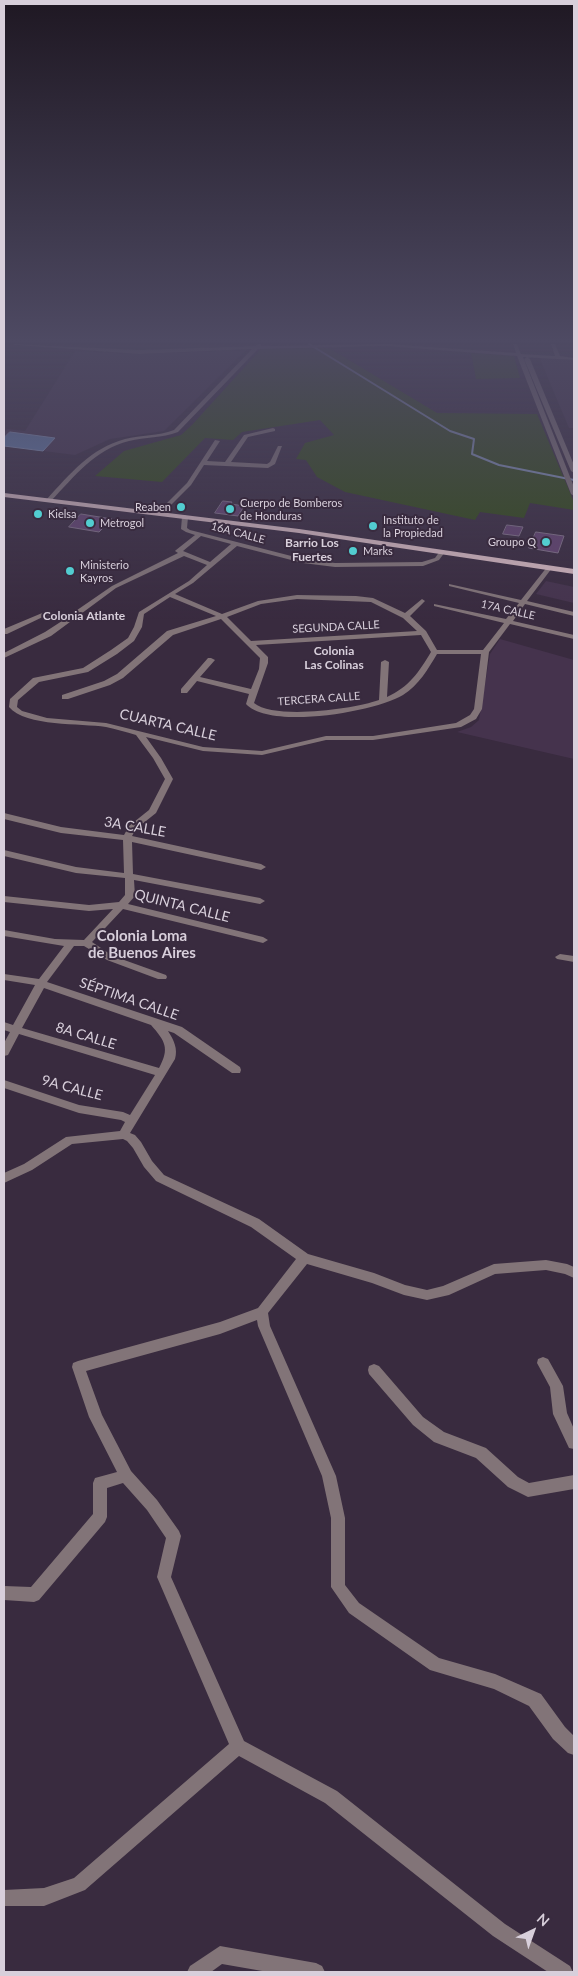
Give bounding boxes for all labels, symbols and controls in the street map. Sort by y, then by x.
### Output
place label: Cuerpo de Bomberos de Honduras [240,496,342,522]
place label: Reaben [135,500,171,514]
marker: Reaben [175,501,187,513]
marker: Cuerpo de Bomberos de Honduras [224,503,236,515]
place label: Kielsa [48,507,77,521]
marker: Kielsa [32,508,44,520]
place label: Instituto de la Propiedad [383,513,443,539]
place label: Metrogol [100,516,144,530]
marker: Metrogol [84,517,96,529]
street label: 16A CALLE [210,519,266,547]
marker: Instituto de la Propiedad [367,520,379,532]
place label: Groupo Q [488,535,536,549]
district label: Barrio Los Fuertes [285,536,339,564]
marker: Groupo Q [540,536,552,548]
place label: Marks [363,544,393,558]
marker: Marks [347,545,359,557]
place label: Ministerio Kayros [80,558,129,584]
marker: Ministerio Kayros [64,565,76,577]
street label: 17A CALLE [479,597,537,623]
district label: Colonia Atlante [43,609,125,623]
street label: SEGUNDA CALLE [292,618,380,636]
district label: Colonia Las Colinas [304,644,364,672]
street label: TERCERA CALLE [277,690,361,708]
street label: CUARTA CALLE [118,706,218,744]
street label: 3A CALLE [103,813,167,841]
street label: QUINTA CALLE [133,886,231,926]
district label: Colonia Loma de Buenos Aires [88,927,196,962]
street label: SÉPTIMA CALLE [77,974,181,1024]
street label: 8A CALLE [54,1019,118,1053]
street label: 9A CALLE [40,1072,104,1104]
north arrow [508,1906,558,1956]
text: N [534,1910,553,1929]

